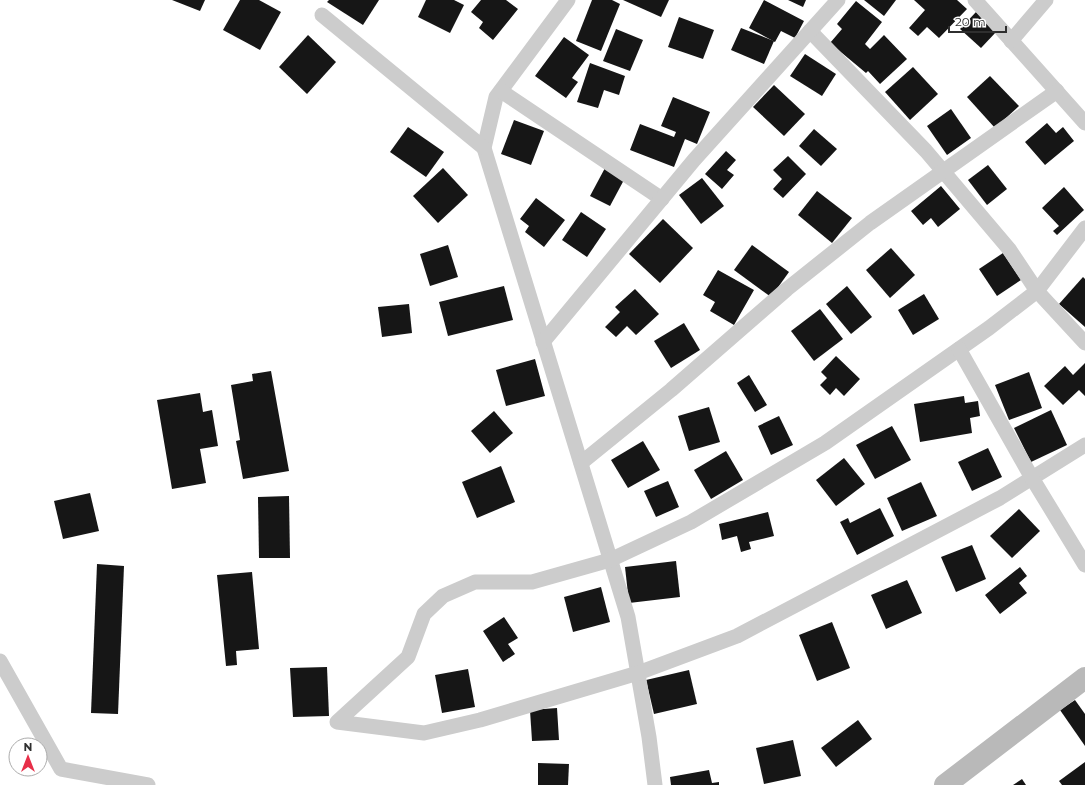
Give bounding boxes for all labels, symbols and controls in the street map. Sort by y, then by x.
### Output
scale bar [949,8,1006,34]
text: 20 m [955,14,986,29]
north arrow [8,737,48,777]
text: N [24,740,32,754]

